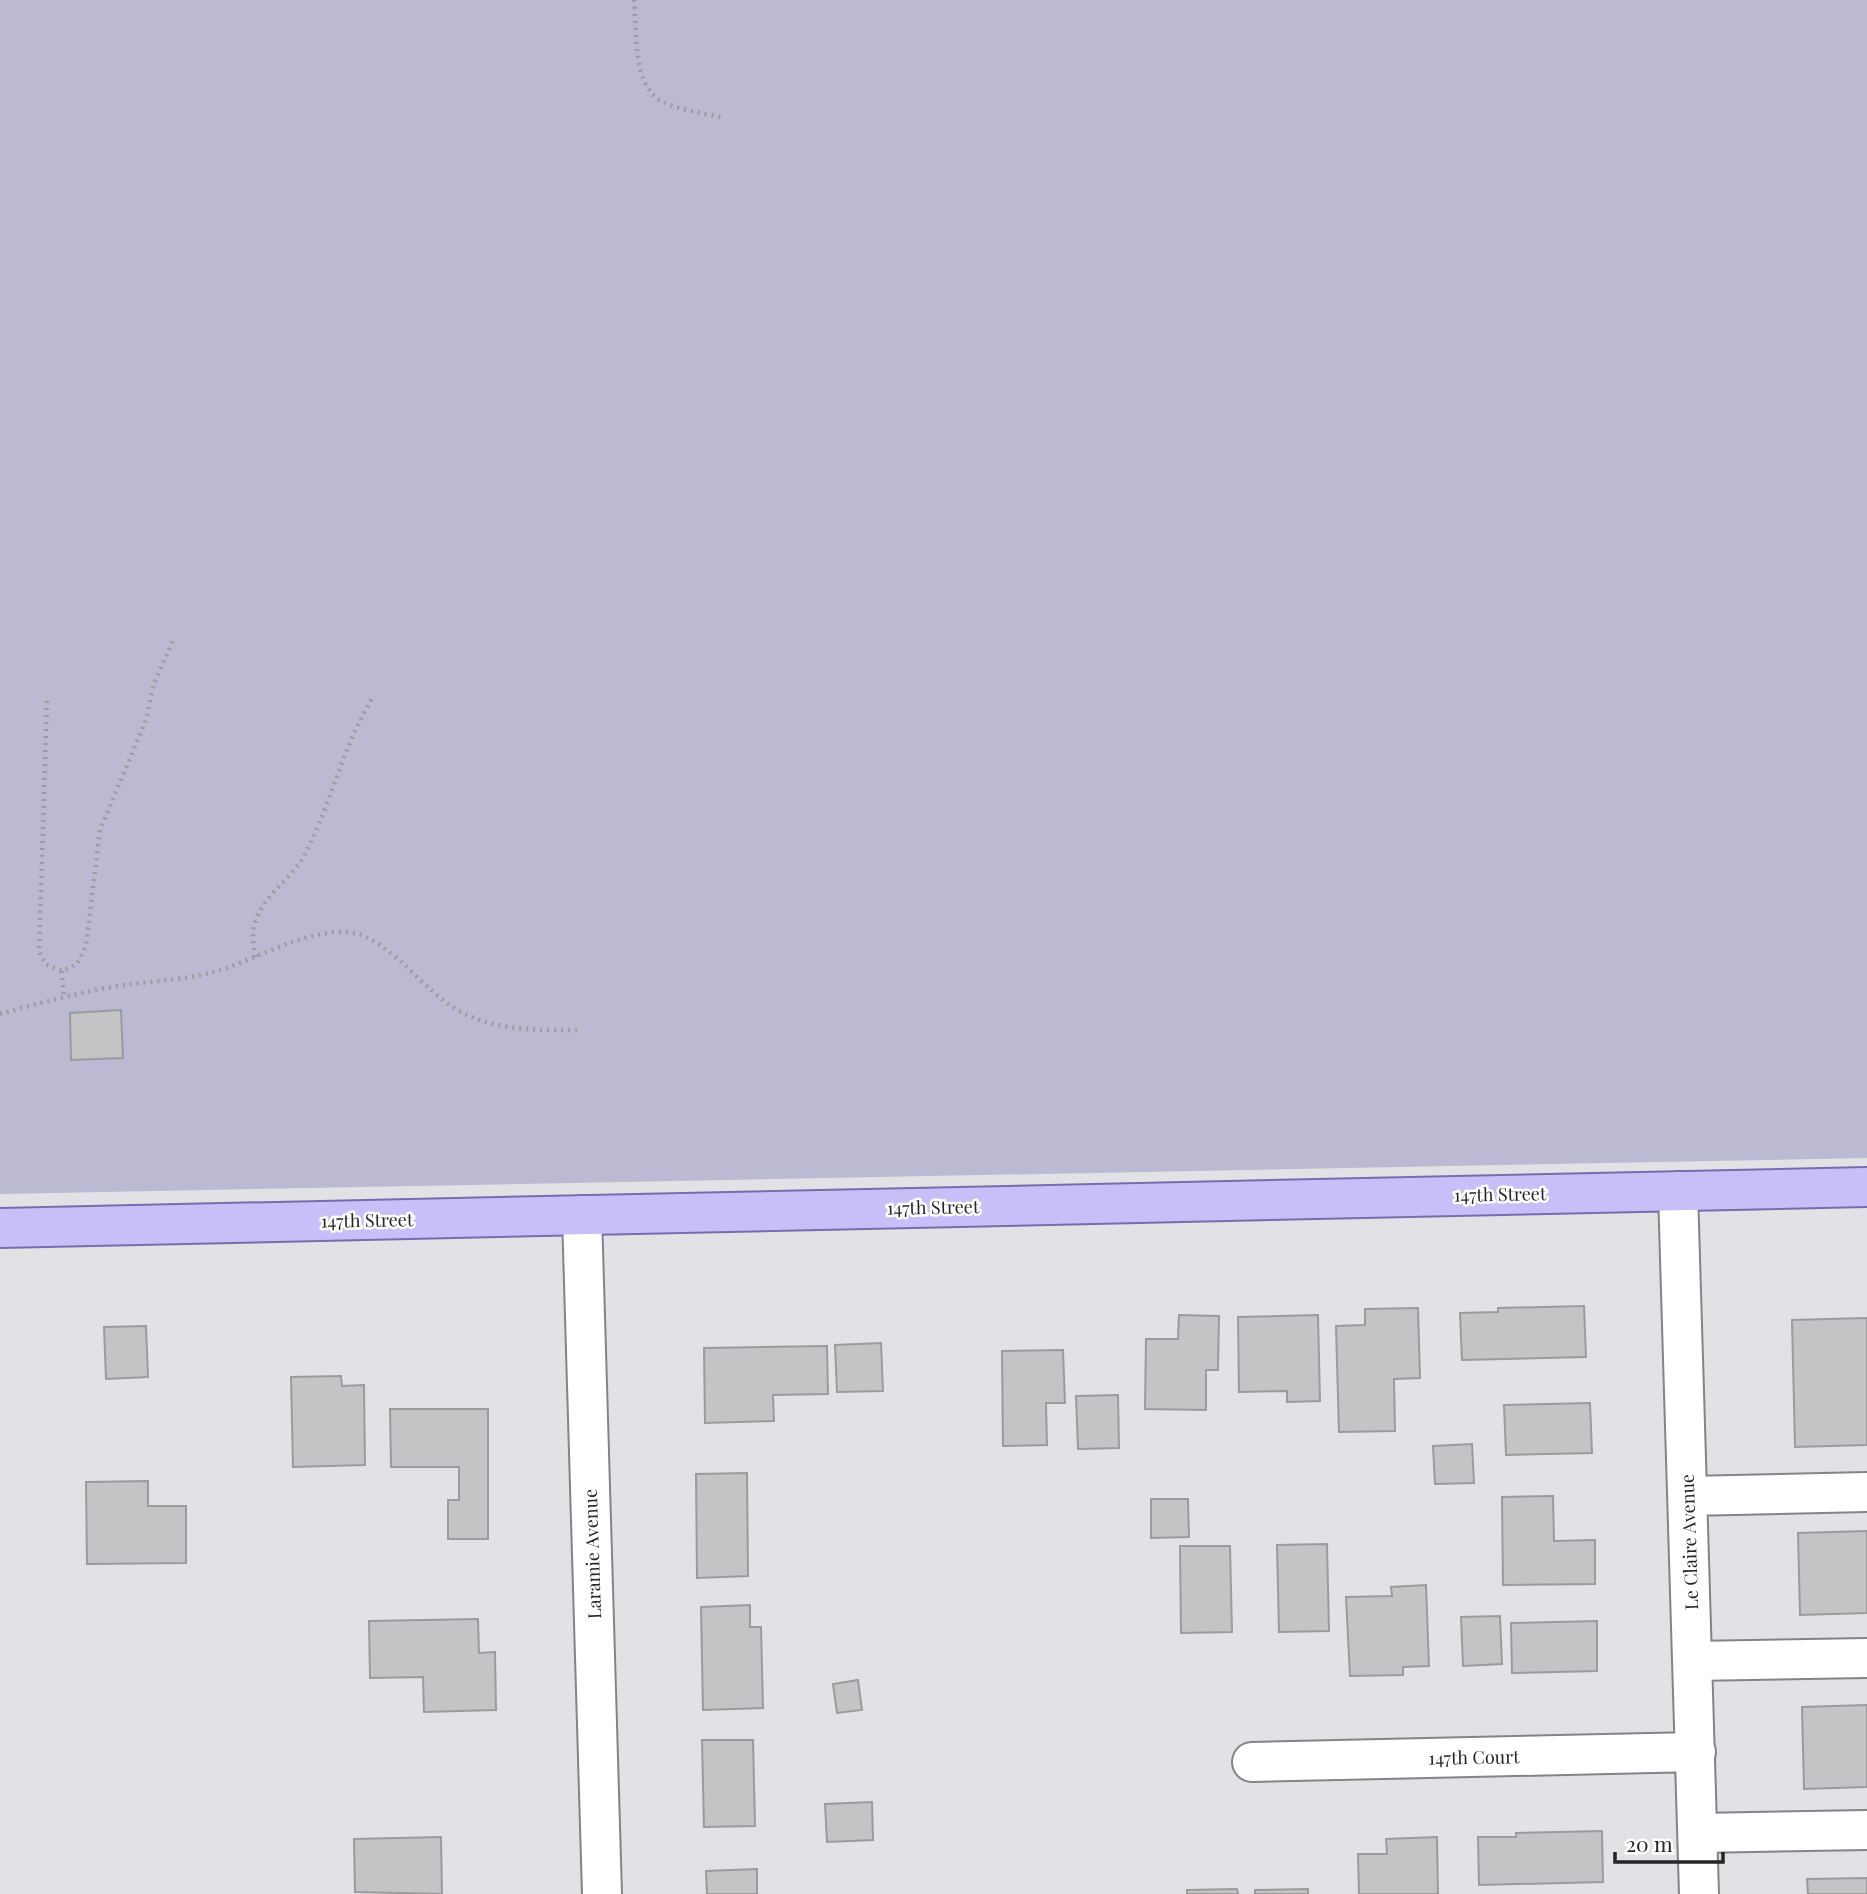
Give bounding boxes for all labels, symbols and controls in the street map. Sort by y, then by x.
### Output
street label: 147th Street [1454,1181,1547,1207]
street label: 147th Street [887,1194,980,1220]
street label: 147th Street [321,1207,414,1233]
street label: Le Claire Avenue [1675,1474,1703,1610]
street label: Laramie Avenue [578,1489,606,1619]
street label: 147th Court [1428,1744,1520,1770]
scale bar [1615,1820,1724,1864]
text: 20 m [1626,1829,1673,1857]

